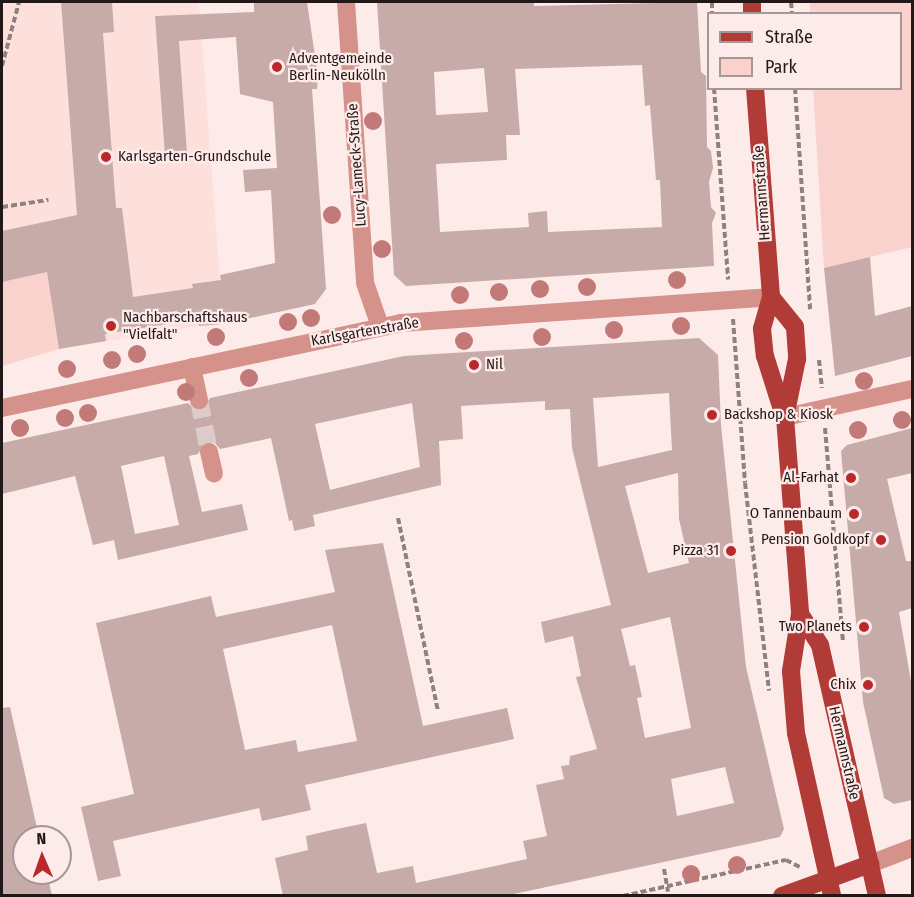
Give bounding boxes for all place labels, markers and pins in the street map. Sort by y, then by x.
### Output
place label: Adventgemeinde Berlin-Neukölln [289,49,392,84]
marker: Adventgemeinde Berlin-Neukölln [270,60,284,74]
place label: Karlsgarten-Grundschule [118,148,271,166]
marker: Karlsgarten-Grundschule [99,150,113,164]
place label: Nachbarschaftshaus "Vielfalt" [123,308,247,343]
marker: Nachbarschaftshaus "Vielfalt" [104,319,118,333]
place label: Nil [486,356,503,374]
marker: Nil [467,358,481,372]
place label: Backshop & Kiosk [724,406,833,424]
marker: Backshop & Kiosk [705,408,719,422]
place label: Al-Farhat [783,469,839,487]
marker: Al-Farhat [844,471,858,485]
place label: O Tannenbaum [750,505,842,523]
marker: O Tannenbaum [847,507,861,521]
place label: Pension Goldkopf [761,531,869,549]
marker: Pension Goldkopf [874,533,888,547]
place label: Pizza 31 [673,542,719,560]
marker: Pizza 31 [724,544,738,558]
place label: Two Planets [779,618,852,636]
marker: Two Planets [857,620,871,634]
place label: Chix [830,676,856,694]
marker: Chix [861,678,875,692]

